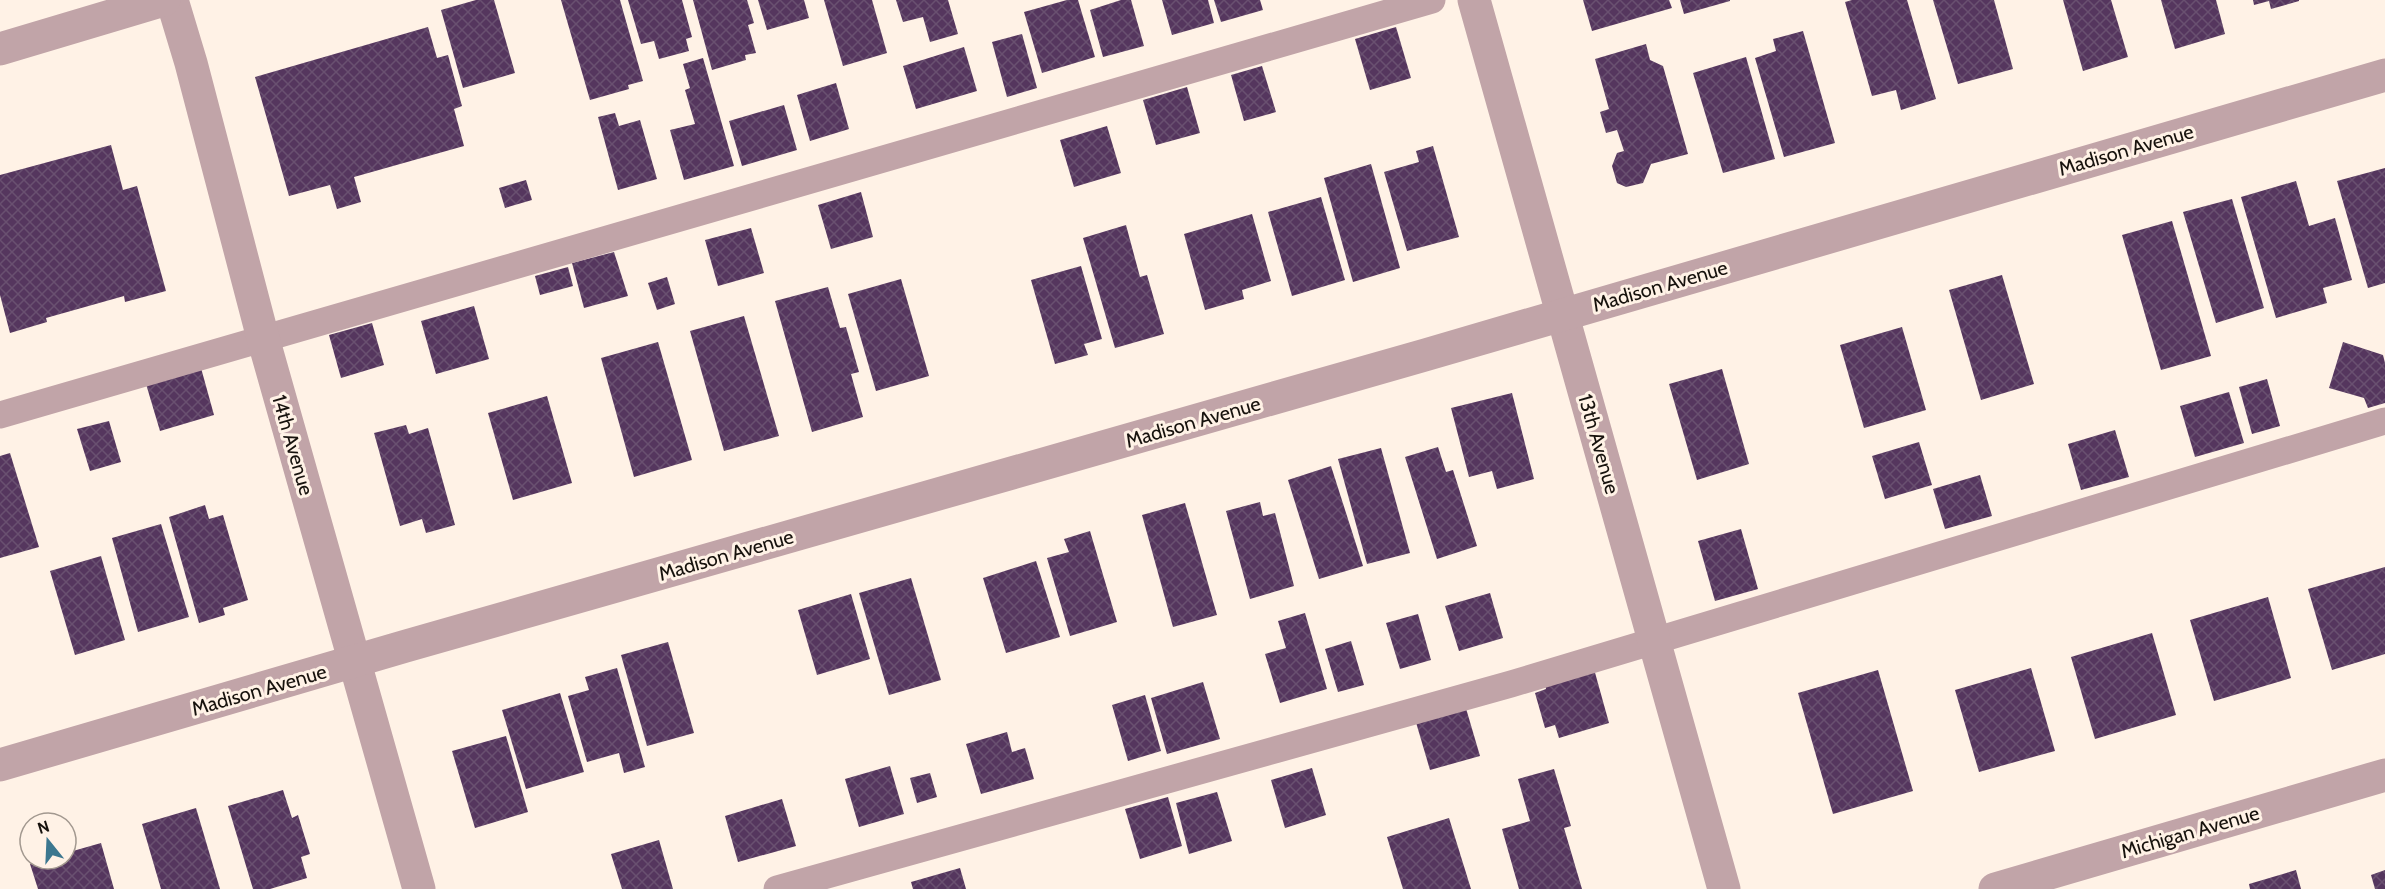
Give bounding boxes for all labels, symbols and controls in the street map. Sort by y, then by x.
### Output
street label: Madison Avenue [2056,119,2196,181]
street label: Madison Avenue [1590,255,1730,317]
street label: Madison Avenue [1123,391,1263,453]
street label: 13th Avenue [1573,391,1625,497]
street label: 14th Avenue [267,392,319,498]
street label: Madison Avenue [656,524,796,586]
street label: Madison Avenue [189,659,329,721]
street label: Michigan Avenue [2118,801,2262,863]
north arrow [18,811,78,871]
text: N [35,816,52,838]

